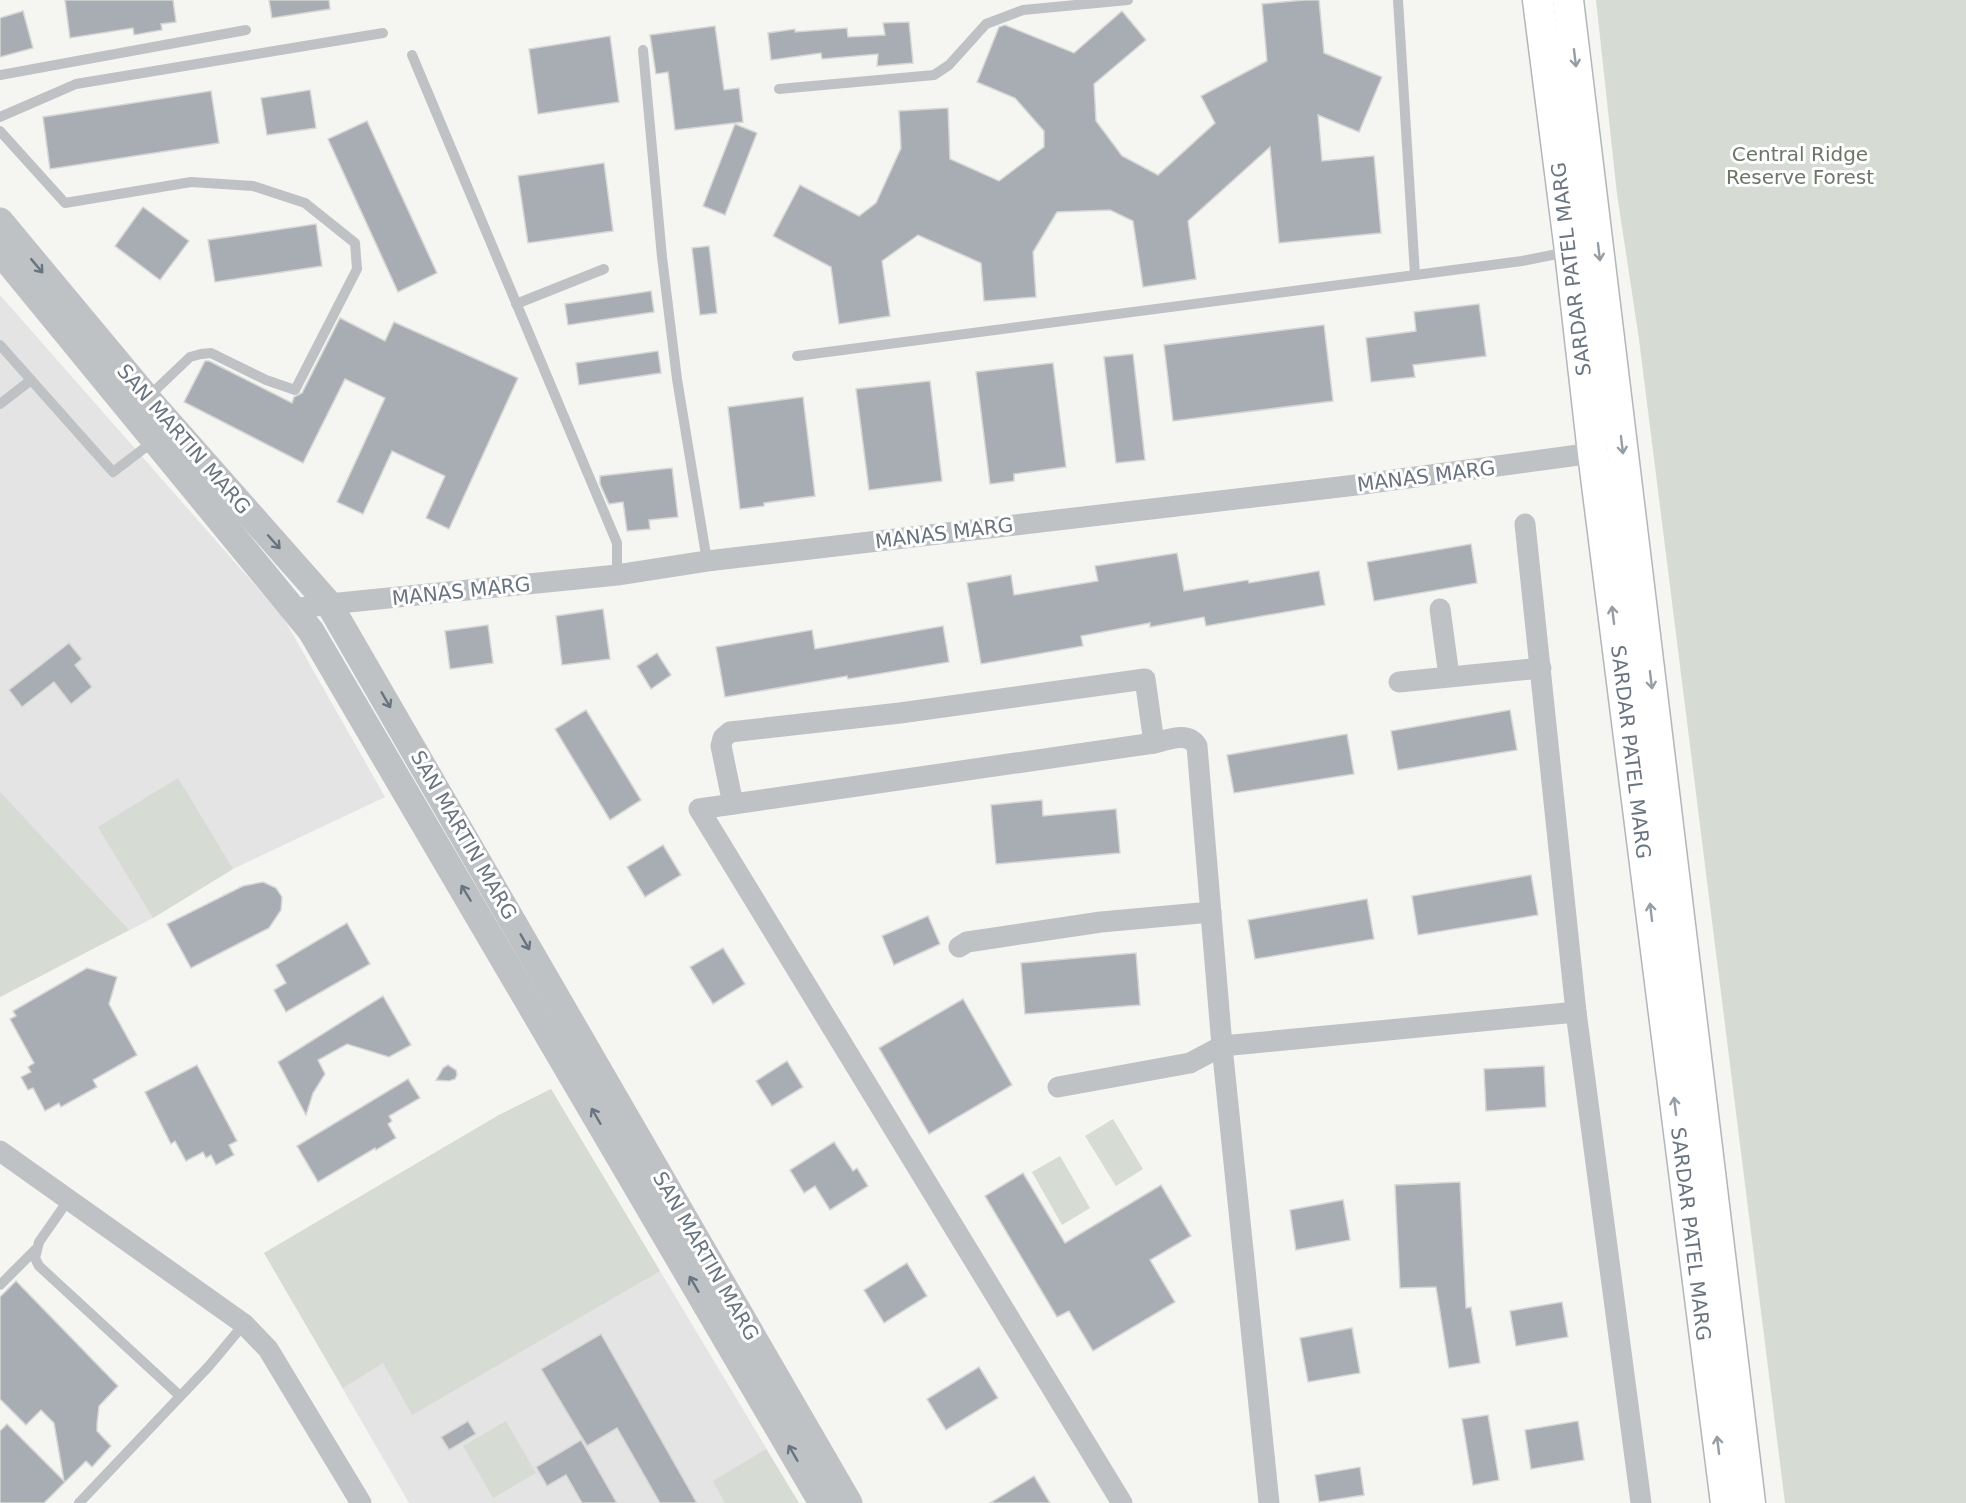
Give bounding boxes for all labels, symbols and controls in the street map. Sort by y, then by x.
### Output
one-way arrow [1570,48,1581,67]
park label: Central Ridge Reserve Forest [1726,142,1874,189]
street label: SARDAR PATEL MARG [1546,161,1596,377]
one-way arrow [1593,241,1604,261]
one-way arrow [31,258,44,274]
street label: SAN MARTIN MARG [112,359,256,519]
one-way arrow [1617,435,1628,455]
street label: MANAS MARG [1356,456,1496,496]
street label: MANAS MARG [874,513,1014,553]
one-way arrow [267,534,281,549]
street label: MANAS MARG [391,572,531,610]
one-way arrow [1607,605,1618,625]
street label: SARDAR PATEL MARG [1606,644,1656,860]
one-way arrow [1645,670,1656,690]
one-way arrow [380,691,392,708]
street label: SAN MARTIN MARG [406,746,522,924]
one-way arrow [459,885,471,902]
one-way arrow [1645,903,1656,923]
one-way arrow [520,933,532,950]
one-way arrow [1670,1096,1681,1116]
one-way arrow [590,1108,602,1125]
street label: SARDAR PATEL MARG [1666,1126,1716,1342]
street label: SAN MARTIN MARG [648,1167,764,1345]
one-way arrow [688,1276,700,1293]
one-way arrow [1712,1436,1723,1455]
one-way arrow [787,1444,798,1462]

